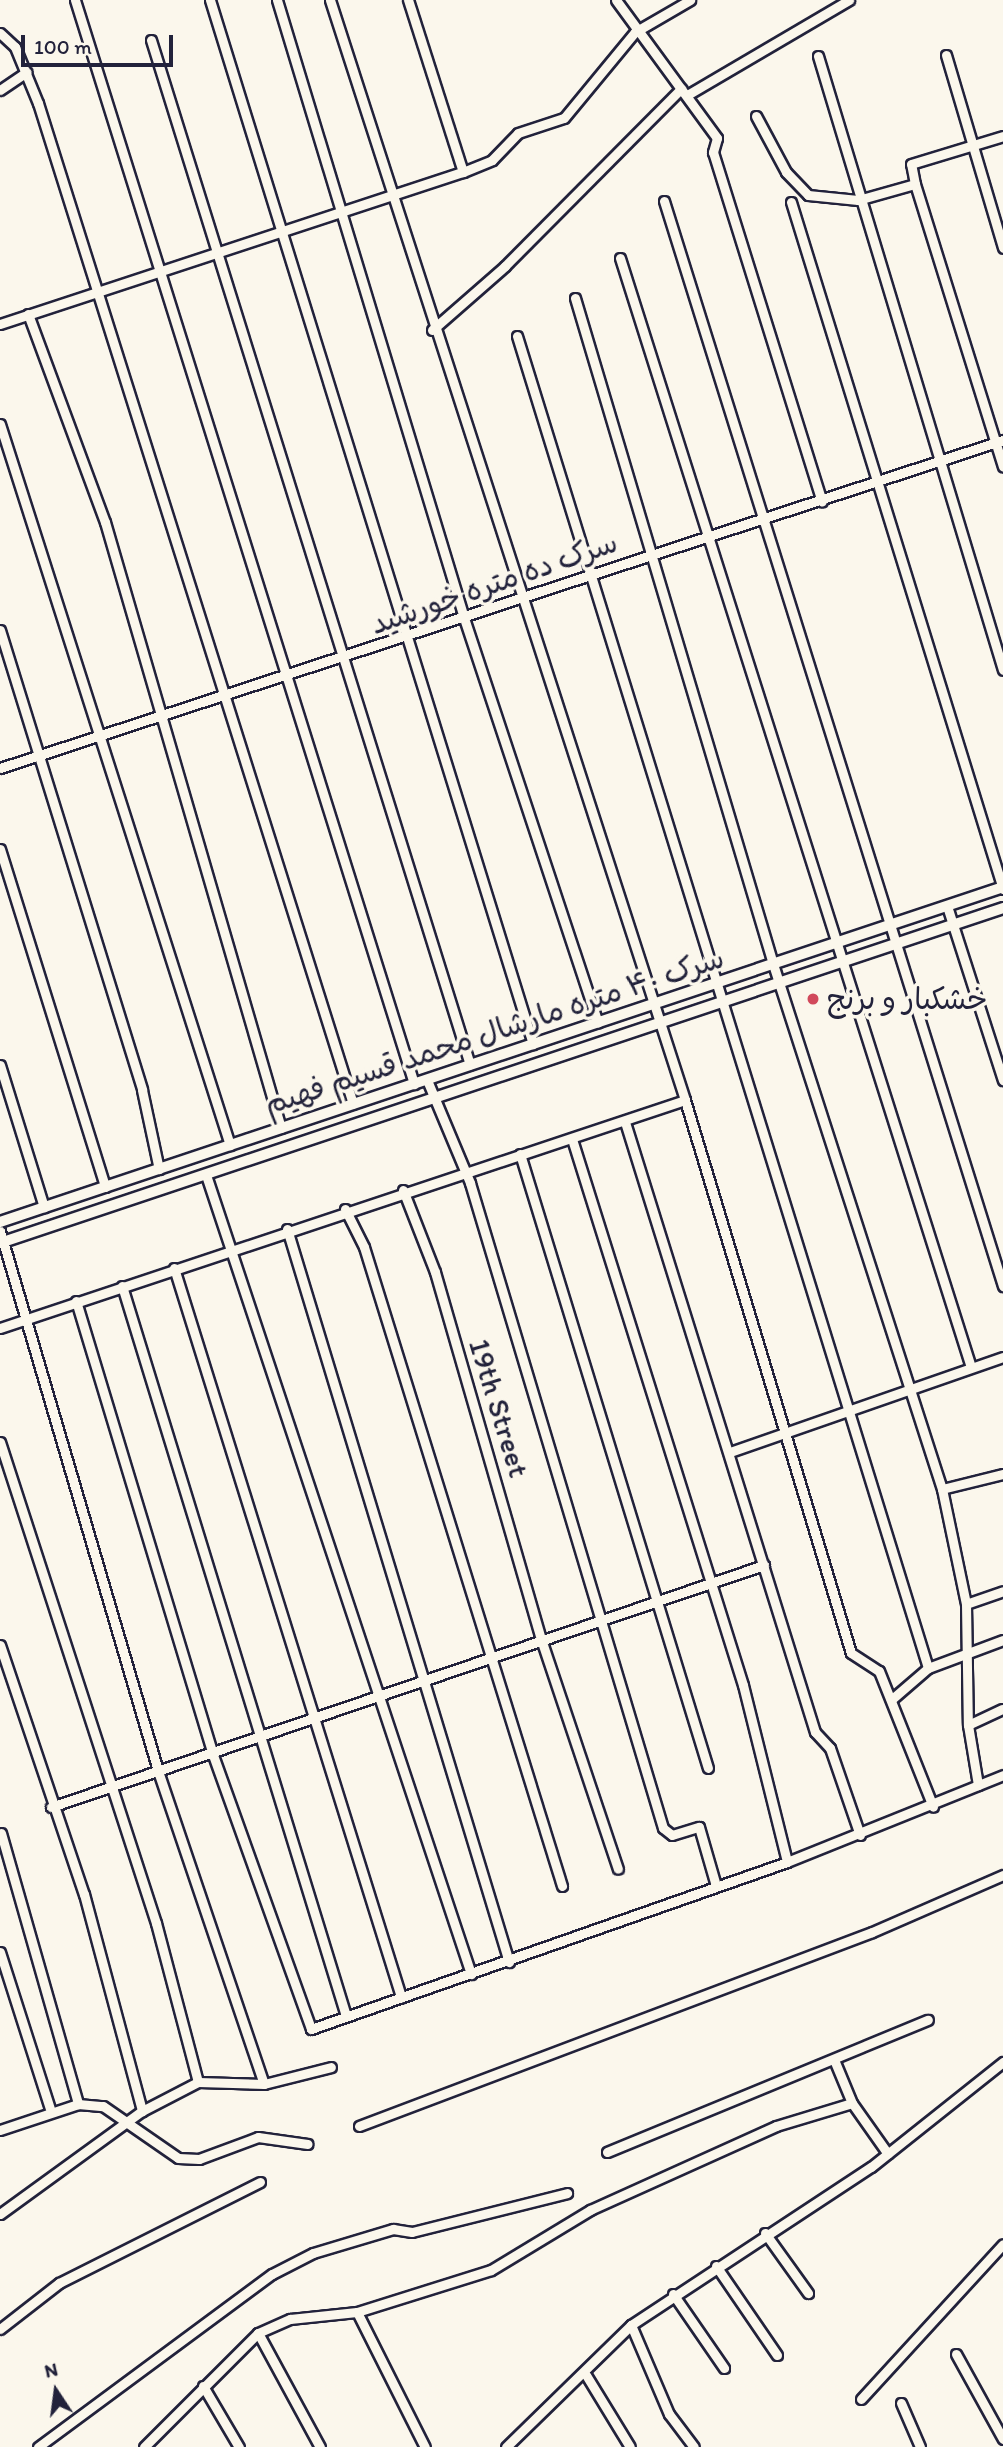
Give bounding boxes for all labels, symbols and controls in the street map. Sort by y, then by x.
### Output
scale bar [24,21,177,65]
text: 100 m [34,34,92,59]
street label: سرک ده متره خورشید [366,524,622,642]
street label: سرک ۴۰ متره مارشال محمد قسیم فهیم [260,940,728,1122]
place label: خشکبار و برنج [827,981,988,1017]
marker: خشکبار و برنج [805,991,821,1007]
street label: 19th Street [461,1335,537,1481]
north arrow [21,2356,91,2426]
text: N [42,2357,60,2383]

